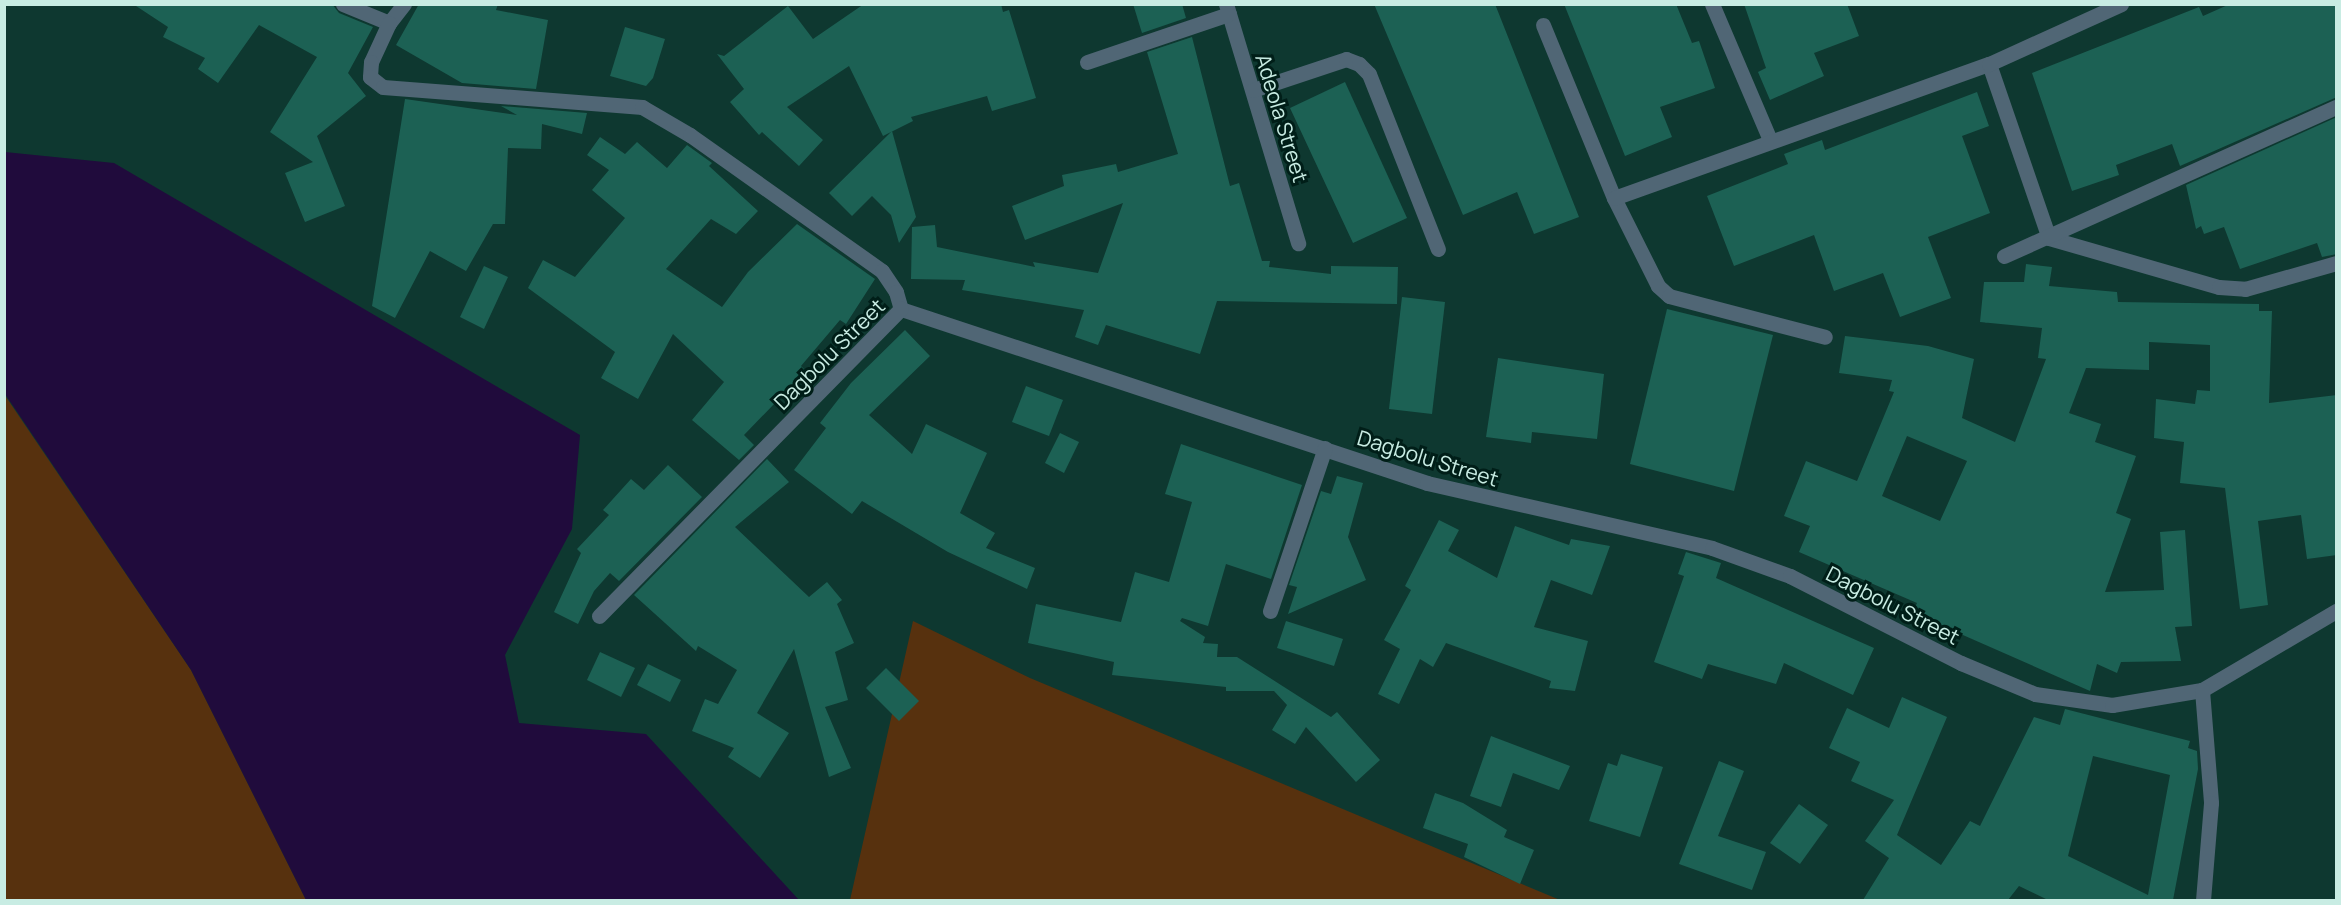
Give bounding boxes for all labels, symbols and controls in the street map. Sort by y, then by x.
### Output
street label: Adeola Street [1251,51,1313,185]
street label: Dagbolu Street [768,293,890,415]
street label: Dagbolu Street [1354,425,1502,491]
street label: Dagbolu Street [1822,561,1964,649]

